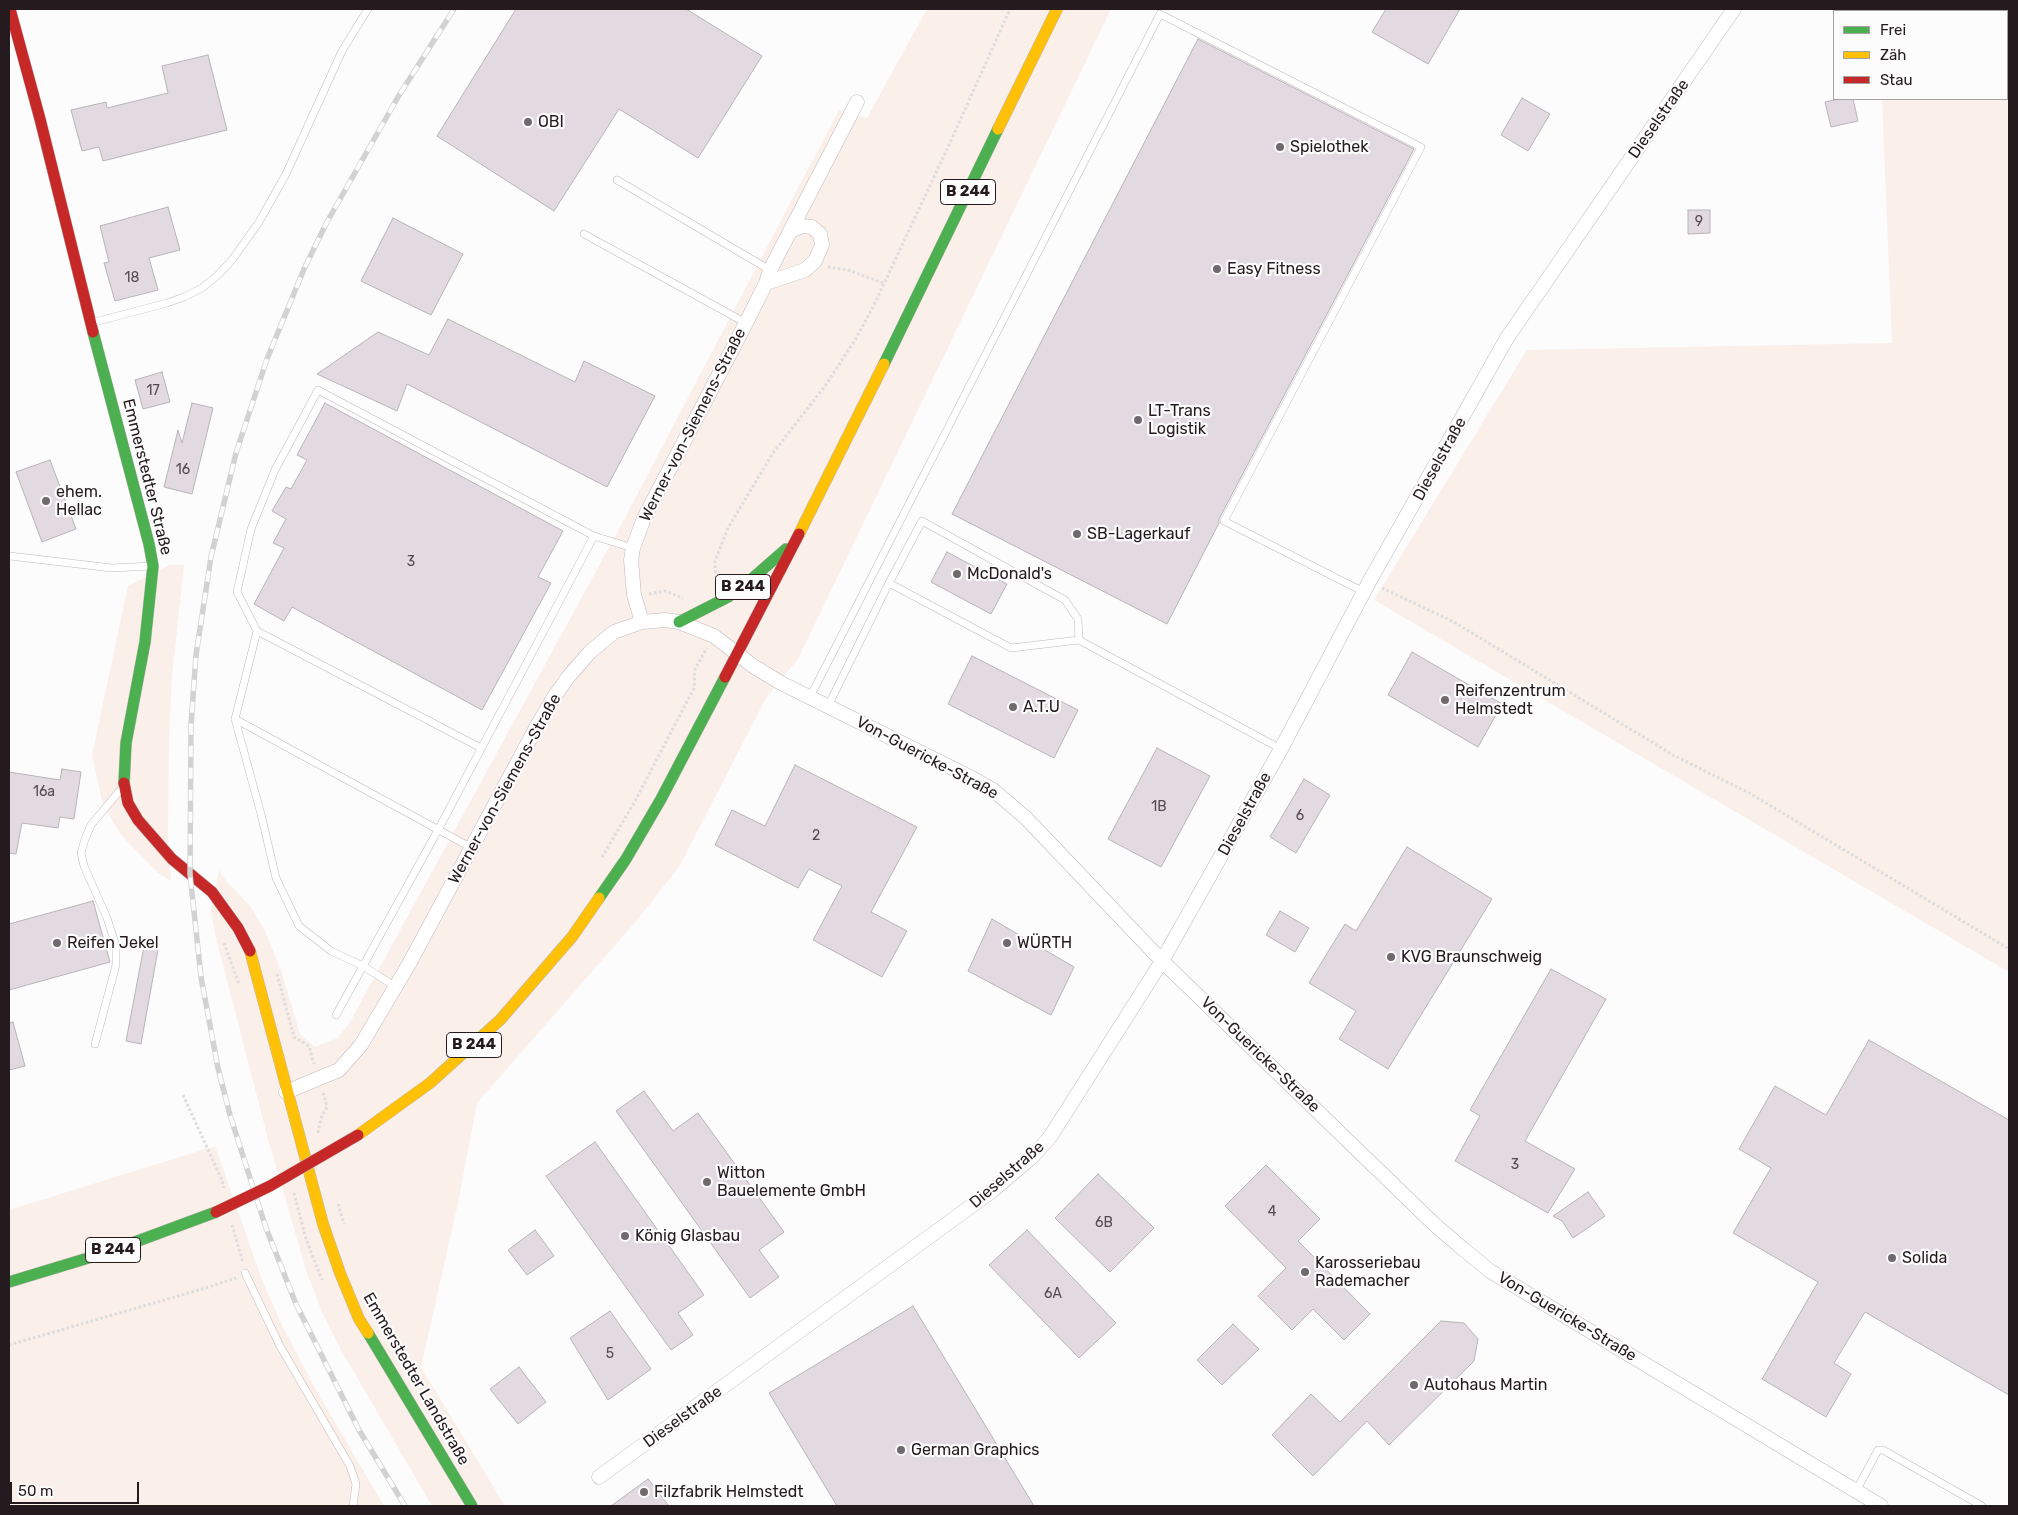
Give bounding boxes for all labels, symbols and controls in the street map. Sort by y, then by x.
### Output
legend [1833,10,2008,100]
text: Frei [1880,21,1906,39]
text: Zäh [1880,46,1906,64]
text: Stau [1880,71,1913,89]
street label: Dieselstraße [1625,76,1693,162]
place label: OBI [538,112,564,132]
marker: OBI [522,116,534,128]
place label: Spielothek [1290,137,1369,157]
marker: Spielothek [1274,141,1286,153]
road number: B 244 [940,180,996,204]
house number: 9 [1695,214,1703,230]
place label: Easy Fitness [1227,259,1321,279]
marker: Easy Fitness [1211,263,1223,275]
house number: 18 [125,270,139,286]
street label: Werner-von-Siemens-Straße [636,325,750,525]
house number: 17 [146,383,160,399]
street label: Emmerstedter Straße [118,397,176,557]
place label: LT-Trans Logistik [1148,401,1211,439]
marker: LT-Trans Logistik [1132,414,1144,426]
street label: Dieselstraße [1409,414,1471,504]
house number: 16 [176,462,190,478]
place label: ehem. Hellac [56,482,102,520]
marker: ehem. Hellac [40,495,52,507]
place label: SB-Lagerkauf [1087,524,1190,544]
marker: SB-Lagerkauf [1071,528,1083,540]
house number: 3 [407,554,415,570]
place label: McDonald's [967,564,1052,584]
marker: McDonald's [951,568,963,580]
road number: B 244 [716,574,770,600]
place label: Reifenzentrum Helmstedt [1455,681,1566,719]
street label: Werner-von-Siemens-Straße [445,691,565,887]
marker: Reifenzentrum Helmstedt [1439,694,1451,706]
place label: A.T.U [1023,697,1060,717]
marker: A.T.U [1007,701,1019,713]
street label: Von-Guericke-Straße [853,712,1001,804]
street label: Dieselstraße [1214,769,1276,859]
house number: 16a [33,784,55,800]
house number: 1B [1151,799,1167,815]
house number: 6 [1296,808,1304,824]
house number: 2 [812,828,820,844]
place label: Reifen Jekel [67,933,159,953]
place label: WÜRTH [1017,933,1072,953]
marker: Reifen Jekel [51,937,63,949]
marker: WÜRTH [1001,937,1013,949]
place label: KVG Braunschweig [1401,947,1542,967]
marker: KVG Braunschweig [1385,951,1397,963]
street label: Von-Guericke-Straße [1196,993,1324,1117]
road number: B 244 [446,1032,502,1058]
street label: Dieselstraße [966,1137,1048,1213]
house number: 3 [1511,1157,1519,1173]
place label: Witton Bauelemente GmbH [717,1163,866,1201]
marker: Witton Bauelemente GmbH [701,1176,713,1188]
house number: 4 [1268,1204,1276,1220]
house number: 6B [1095,1215,1113,1231]
place label: König Glasbau [635,1226,740,1246]
marker: König Glasbau [619,1230,631,1242]
road number: B 244 [86,1238,140,1262]
place label: Solida [1902,1248,1947,1268]
marker: Solida [1886,1252,1898,1264]
place label: Karosseriebau Rademacher [1315,1253,1421,1291]
marker: Karosseriebau Rademacher [1299,1266,1311,1278]
street label: Von-Guericke-Straße [1494,1268,1640,1366]
house number: 6A [1044,1286,1062,1302]
street label: Emmerstedter Landstraße [359,1289,473,1469]
house number: 5 [606,1346,614,1362]
place label: Autohaus Martin [1424,1375,1547,1395]
marker: Autohaus Martin [1408,1379,1420,1391]
street label: Dieselstraße [640,1382,726,1452]
place label: German Graphics [911,1440,1039,1460]
marker: German Graphics [895,1444,907,1456]
scale bar [12,1472,141,1504]
text: 50 m [18,1482,53,1500]
place label: Filzfabrik Helmstedt [654,1482,803,1502]
marker: Filzfabrik Helmstedt [638,1486,650,1498]

